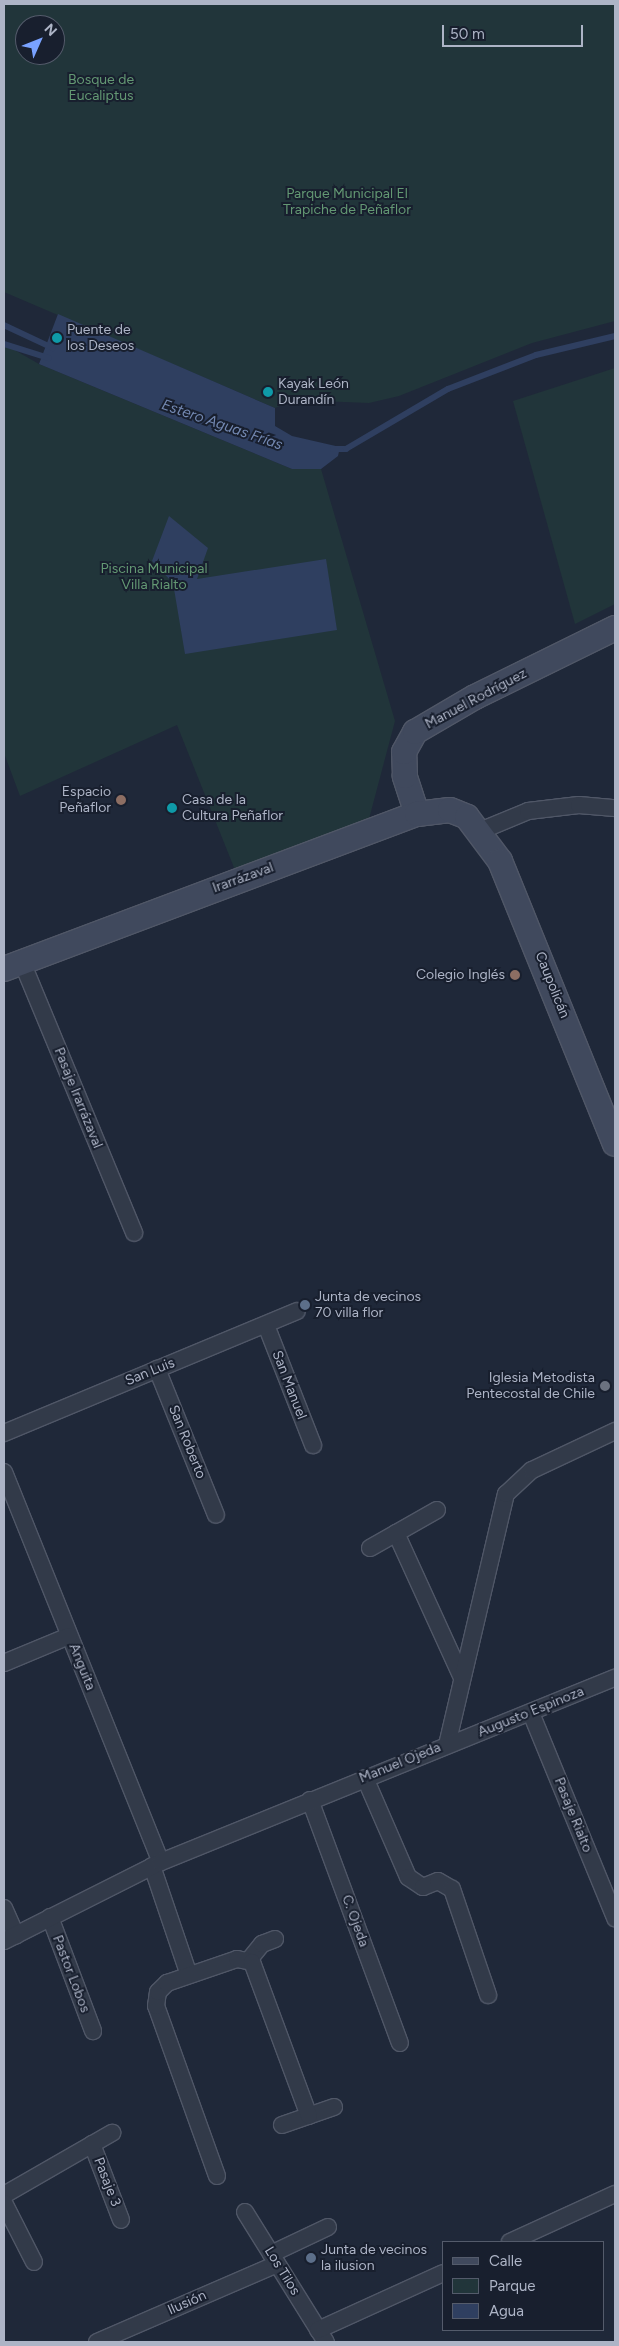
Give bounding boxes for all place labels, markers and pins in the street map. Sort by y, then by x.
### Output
place label: Puente de los Deseos [67,322,134,354]
marker: Puente de los Deseos [51,332,63,344]
place label: Kayak León Durandín [278,376,349,408]
marker: Kayak León Durandín [262,386,274,398]
place label: Espacio Peñaflor [59,784,111,816]
place label: Casa de la Cultura Peñaflor [182,792,283,824]
marker: Espacio Peñaflor [115,794,127,806]
marker: Casa de la Cultura Peñaflor [166,802,178,814]
place label: Colegio Inglés [416,967,505,983]
marker: Colegio Inglés [509,969,521,981]
place label: Junta de vecinos 70 villa flor [315,1289,421,1321]
marker: Junta de vecinos 70 villa flor [299,1299,311,1311]
place label: Iglesia Metodista Pentecostal de Chile [466,1370,595,1402]
marker: Iglesia Metodista Pentecostal de Chile [599,1380,611,1392]
place label: Junta de vecinos la ilusion [321,2242,427,2274]
marker: Junta de vecinos la ilusion [305,2252,317,2264]

